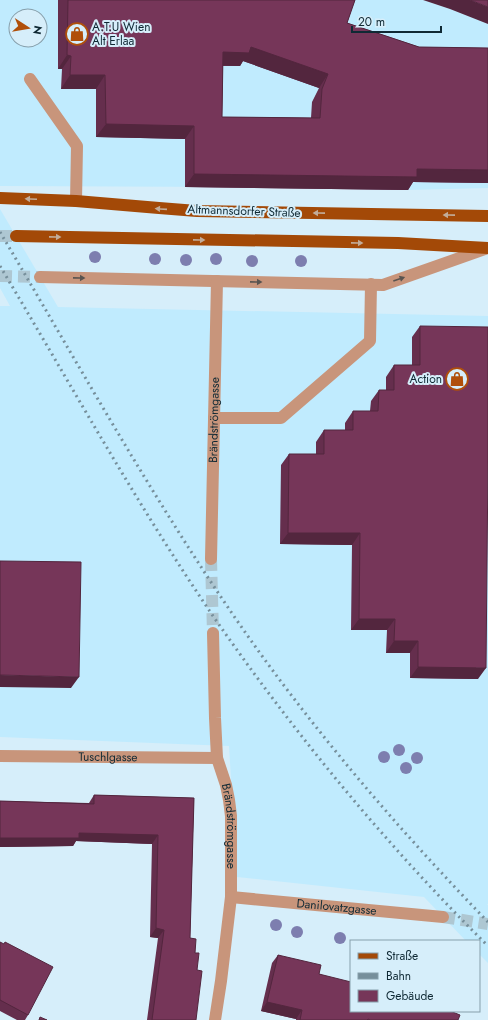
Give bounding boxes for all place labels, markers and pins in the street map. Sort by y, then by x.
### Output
place label: A.T.U Wien Alt Erlaa [92,18,150,50]
shop icon: A.T.U Wien Alt Erlaa [64,21,90,47]
shop icon: Action [444,366,470,392]
place label: Action [409,370,442,388]

